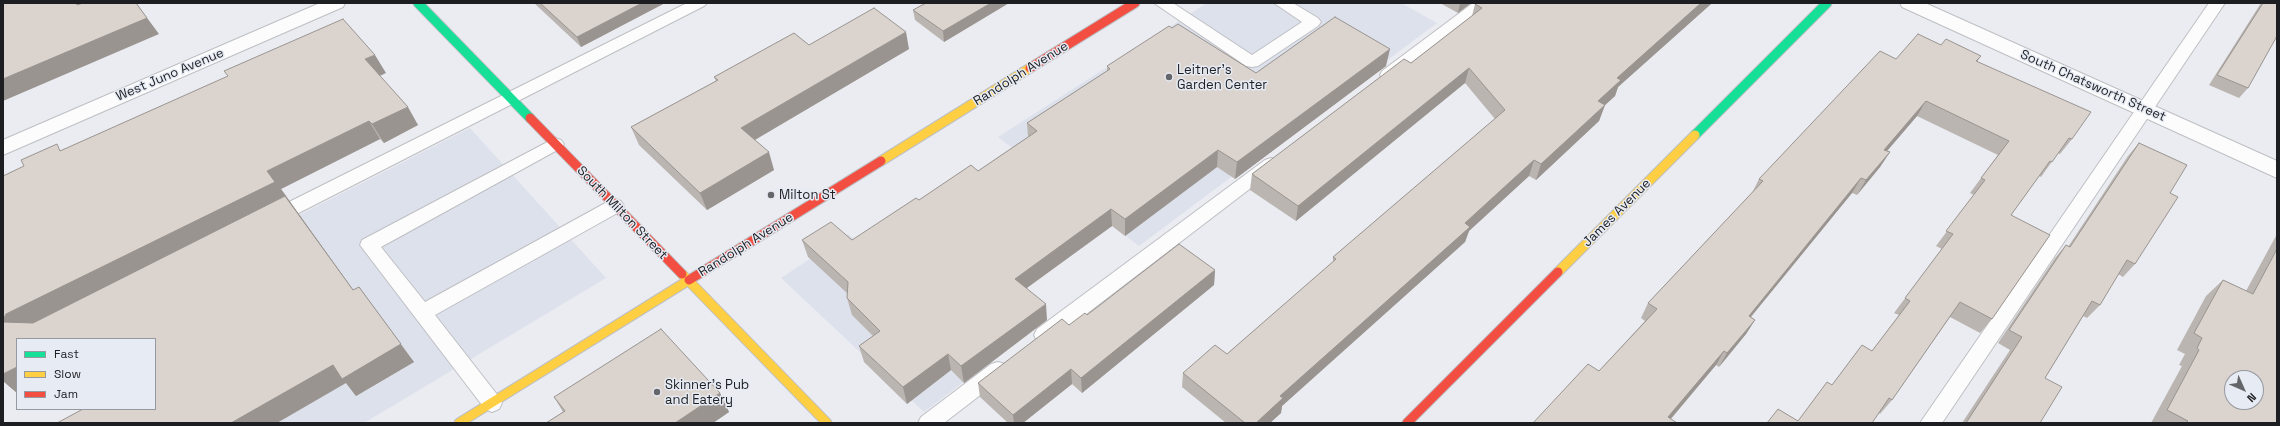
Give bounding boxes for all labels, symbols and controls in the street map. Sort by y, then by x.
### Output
street label: Randolph Avenue [971,39,1071,109]
street label: West Juno Avenue [114,45,226,105]
street label: South Chatsworth Street [2018,47,2168,125]
place label: Leitner's Garden Center [1177,62,1267,93]
marker: Leitner's Garden Center [1164,72,1174,82]
street label: South Milton Street [573,163,671,263]
street label: James Avenue [1580,176,1654,250]
place label: Milton St [779,187,836,203]
marker: Milton St [766,190,776,200]
street label: Randolph Avenue [696,210,796,280]
legend [16,338,156,410]
text: Fast [54,346,79,362]
text: Slow [54,366,81,382]
north arrow [2224,370,2264,410]
place label: Skinner's Pub and Eatery [665,377,749,408]
text: Jam [54,386,78,402]
marker: Skinner's Pub and Eatery [652,387,662,397]
text: N [2244,390,2259,405]

